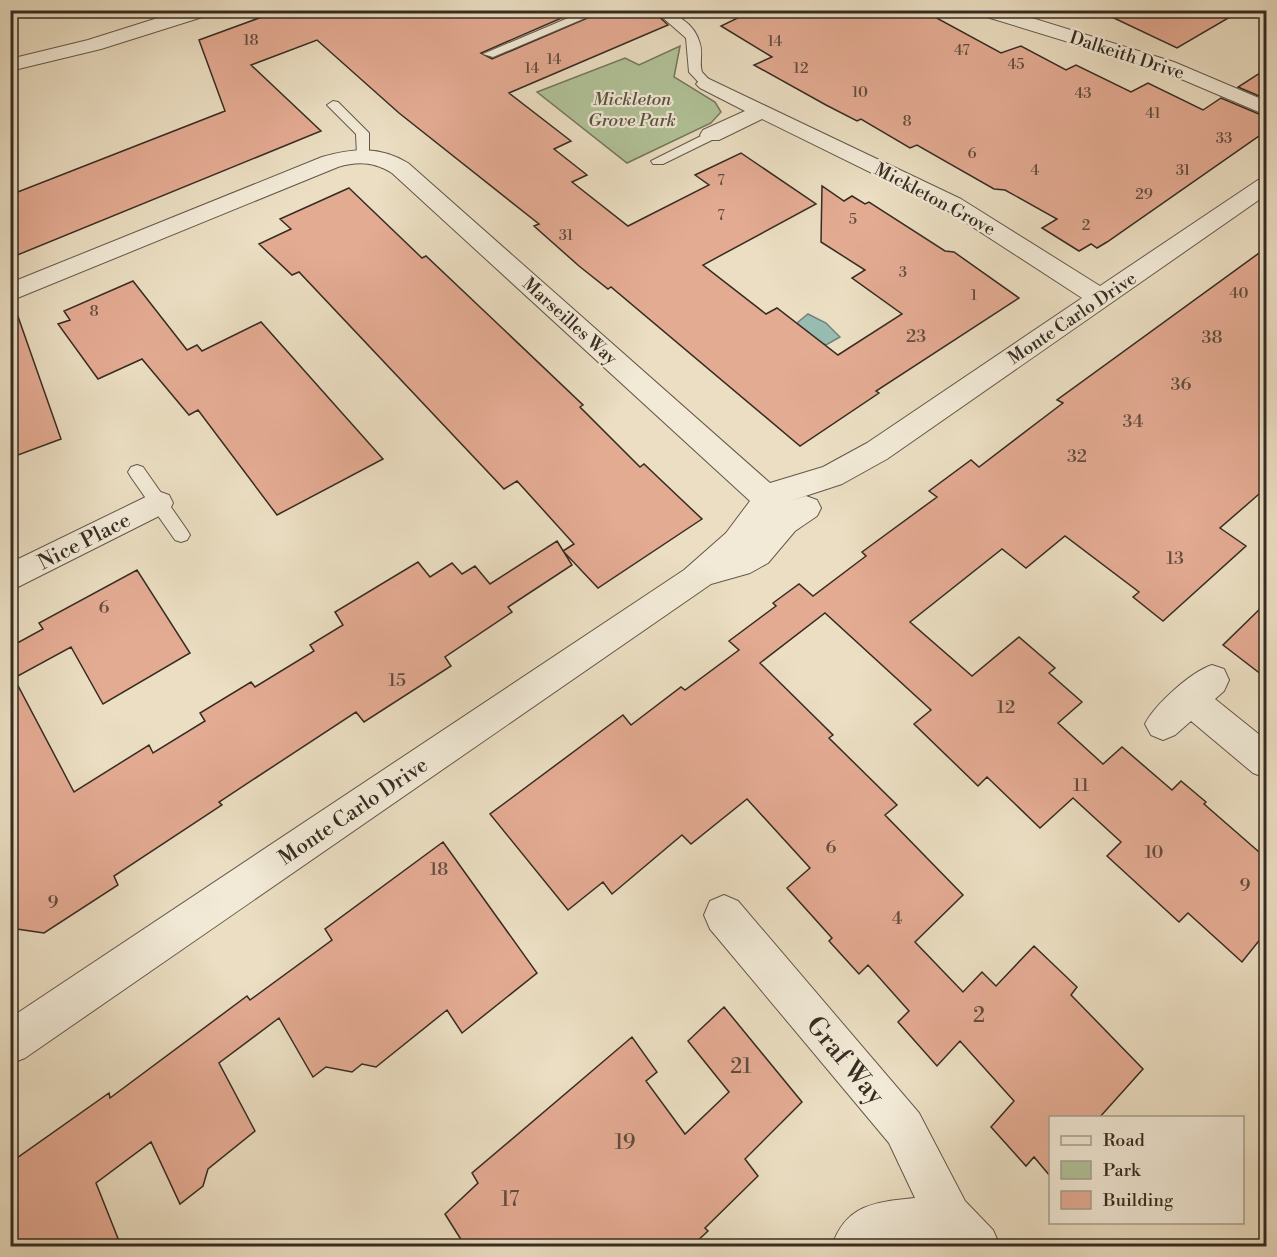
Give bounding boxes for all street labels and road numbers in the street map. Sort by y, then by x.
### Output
street label: Dalkeith Drive [1067,26,1187,85]
street label: Mickleton Grove [870,158,999,241]
street label: Monte Carlo Drive [1004,267,1141,370]
street label: Marseilles Way [517,273,622,370]
street label: Nice Place [34,507,135,576]
street label: Monte Carlo Drive [274,752,433,871]
street label: Graf Way [799,1010,892,1112]

